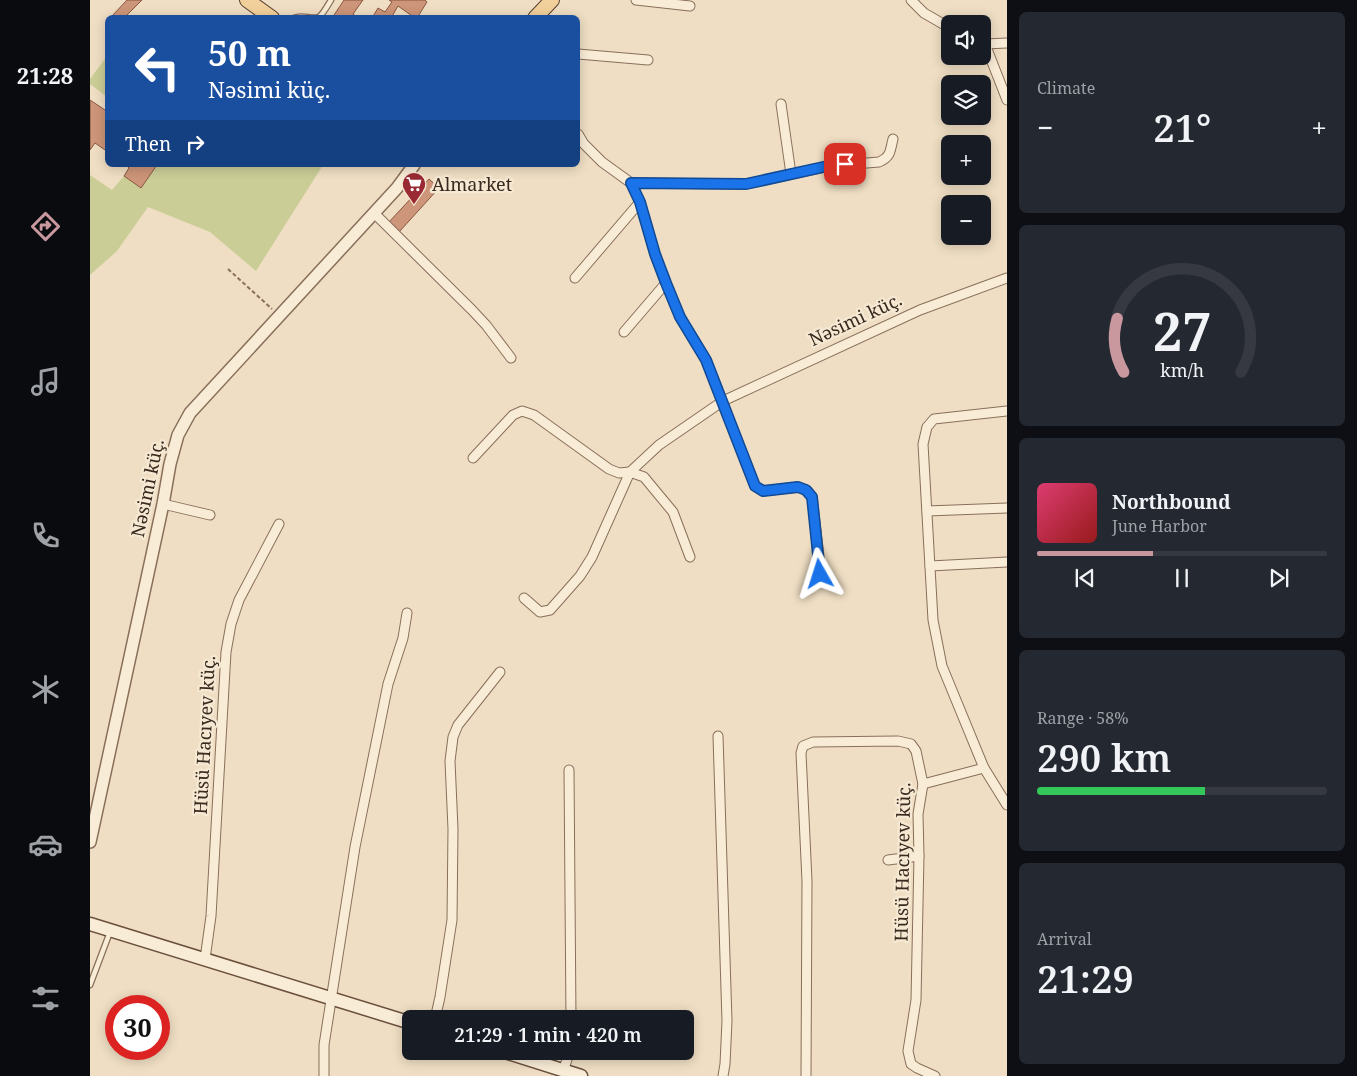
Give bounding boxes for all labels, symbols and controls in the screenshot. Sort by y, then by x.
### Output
map controls [941,15,991,245]
button: sound [941,15,991,65]
text: 50 m [208,29,291,76]
icon: left [125,35,190,100]
text: 21:28 [17,60,73,90]
text: Nəsimi küç. [208,74,330,104]
button: layers [941,75,991,125]
text: Climate [1037,77,1095,99]
text: 21° [1153,101,1211,153]
text: − [1037,108,1053,146]
text: + [1311,108,1327,146]
icon: right [181,130,209,158]
text: Then [125,131,171,157]
button: + [941,135,991,185]
pin [824,143,866,185]
icon: arrive [831,150,859,178]
supermarket icon: Almarket [401,171,427,205]
place label: Almarket [432,172,512,196]
button: − [941,195,991,245]
icon: directions [28,209,63,244]
street label: Nəsimi küç. [805,287,905,351]
text: 27 [1153,295,1211,366]
text: km/h [1160,358,1204,382]
icon: music [28,364,63,399]
street label: Nəsimi küç. [125,437,169,539]
text: Northbound [1112,489,1231,515]
text: June Harbor [1112,515,1207,537]
icon: phone [28,518,63,553]
position arrow [793,547,845,599]
icon: previous [1071,564,1099,592]
icon: pause [1168,564,1196,592]
icon: next [1265,564,1293,592]
street label: Hüsü Hacıyev küç. [188,655,220,815]
icon: climate [28,672,63,707]
text: Range · 58% [1037,707,1129,729]
text: 290 km [1037,731,1171,783]
street label: Hüsü Hacıyev küç. [889,782,915,942]
icon: car [28,827,63,862]
text: Arrival [1037,928,1092,950]
text: 21:29 [1037,952,1134,1004]
icon: filters [28,981,63,1016]
speed limit sign: 30 [105,995,170,1060]
text: 21:29 · 1 min · 420 m [454,1022,642,1048]

